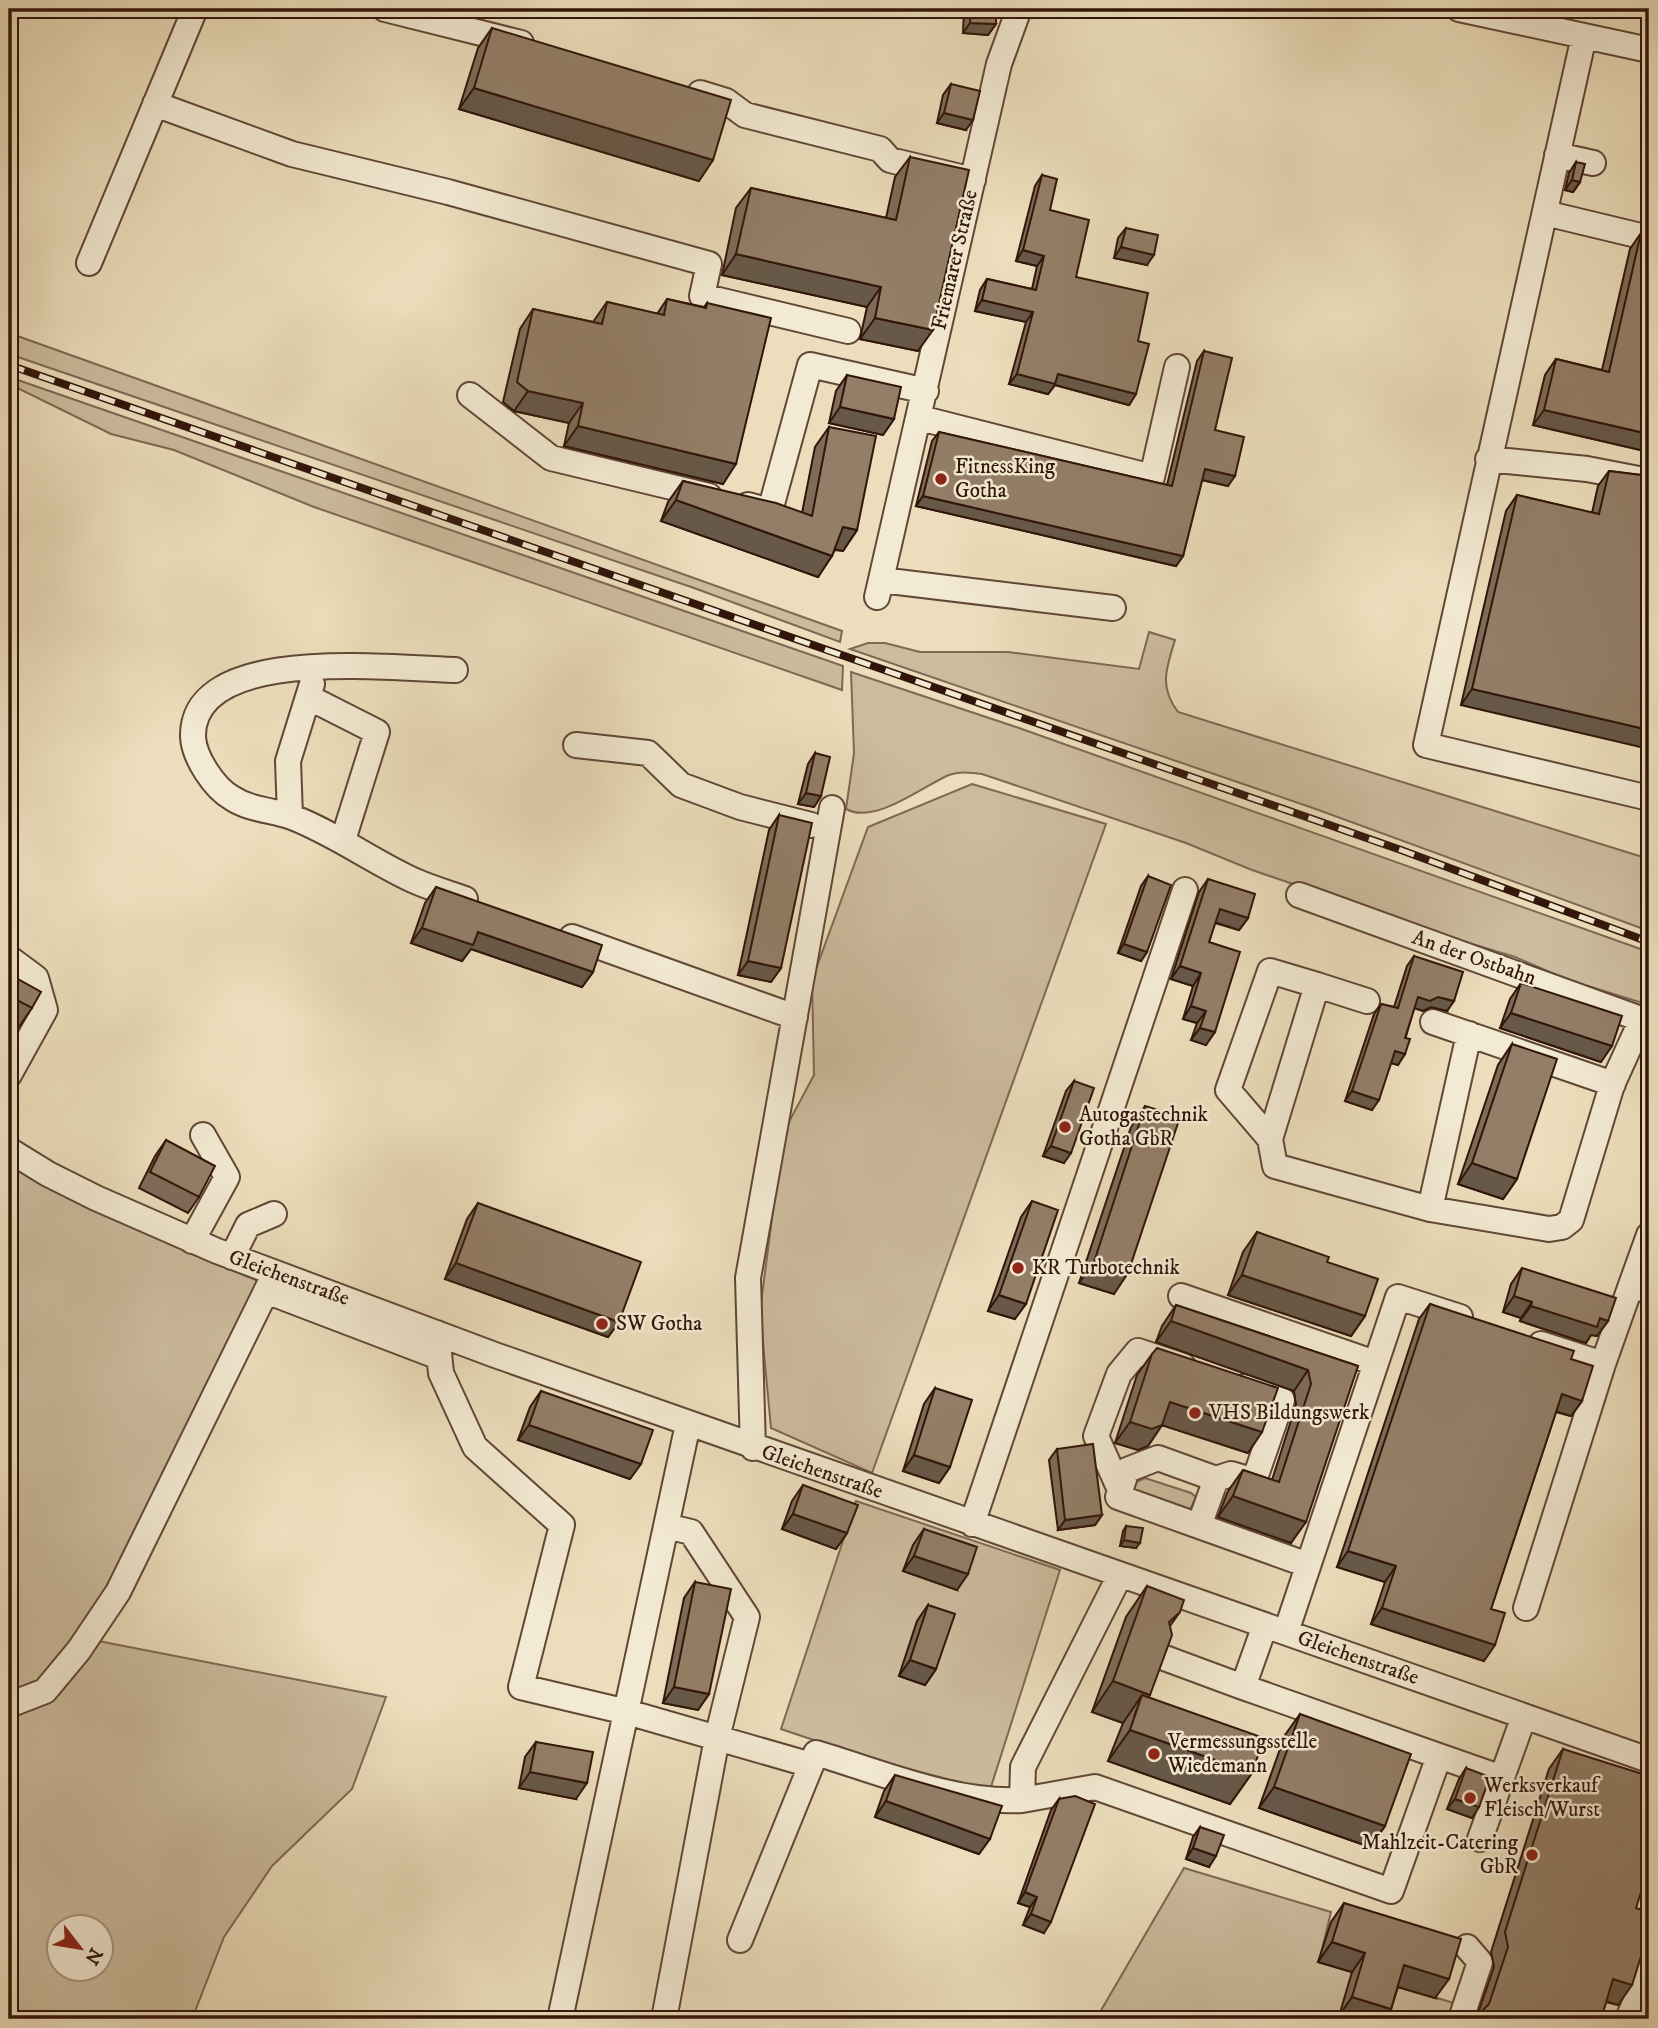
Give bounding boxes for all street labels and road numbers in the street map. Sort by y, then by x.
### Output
street label: Friemarer Straße [926,187,984,333]
street label: An der Ostbahn [1408,925,1540,991]
street label: Gleichenstraße [225,1244,353,1312]
street label: Gleichenstraße [758,1439,886,1505]
street label: Gleichenstraße [1294,1625,1422,1691]

